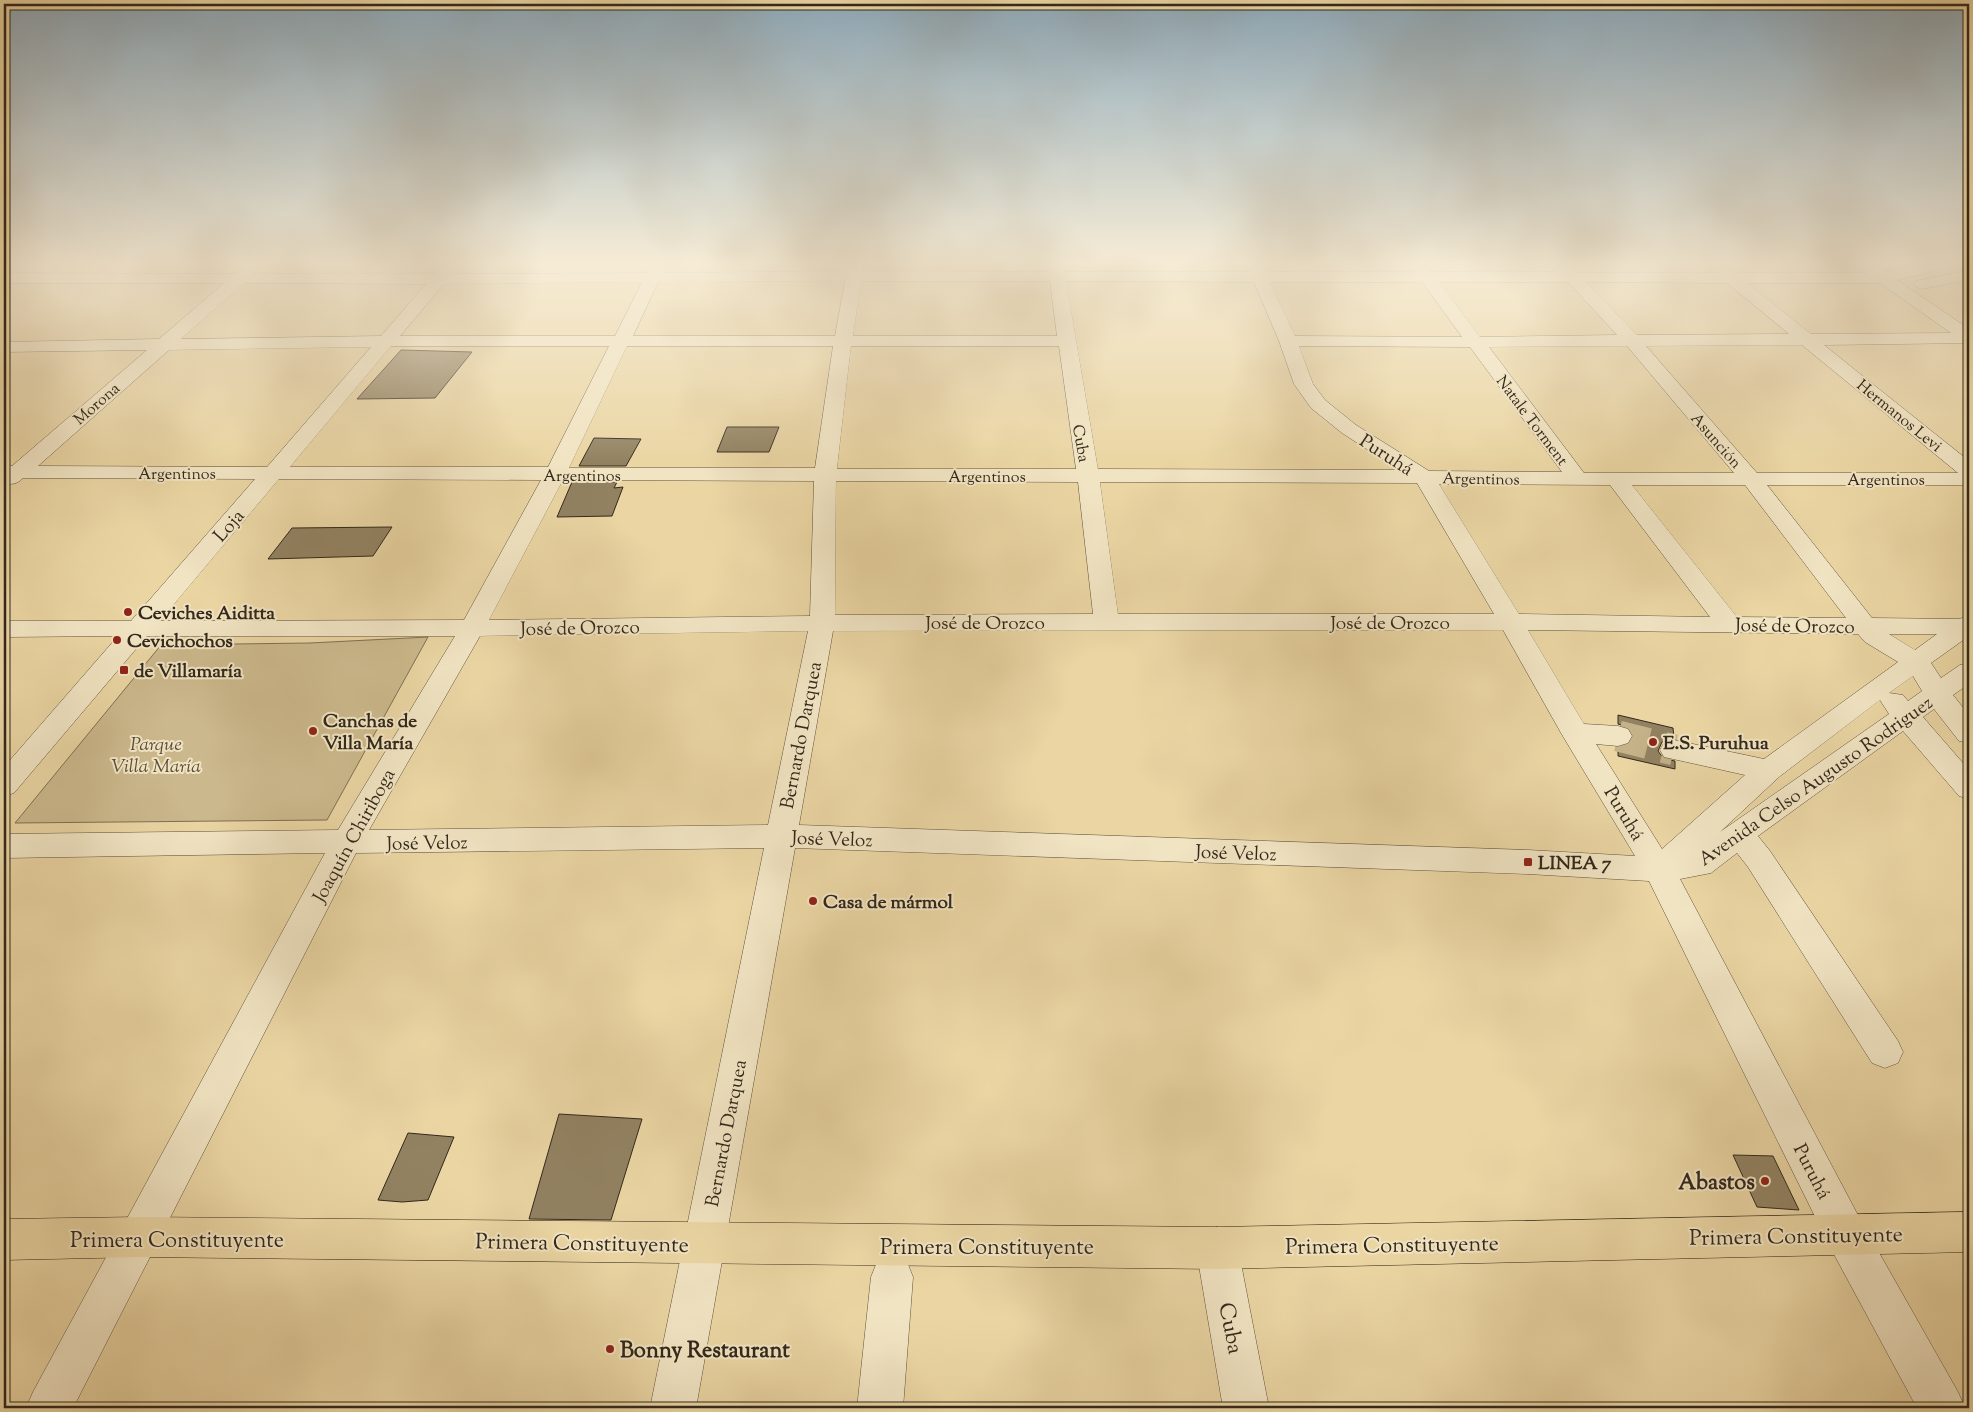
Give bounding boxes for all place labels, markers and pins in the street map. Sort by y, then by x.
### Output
place label: Ceviches Aiditta [138,601,275,628]
marker: Ceviches Aiditta [122,606,134,618]
place label: Cevichochos [127,629,233,656]
marker: Cevichochos [111,634,123,646]
place label: de Villamaría [134,659,242,686]
marker: de Villamaría [118,664,130,676]
place label: Canchas de Villa María [323,709,417,758]
marker: Canchas de Villa María [307,725,319,737]
place label: E.S. Puruhua [1663,731,1769,758]
marker: E.S. Puruhua [1647,736,1659,748]
place label: LINEA 7 [1538,851,1612,878]
marker: LINEA 7 [1522,856,1534,868]
place label: Casa de mármol [823,890,954,917]
marker: Casa de mármol [807,895,819,907]
place label: Abastos [1678,1168,1755,1200]
marker: Abastos [1759,1175,1771,1187]
place label: Bonny Restaurant [620,1336,790,1368]
marker: Bonny Restaurant [604,1343,616,1355]

